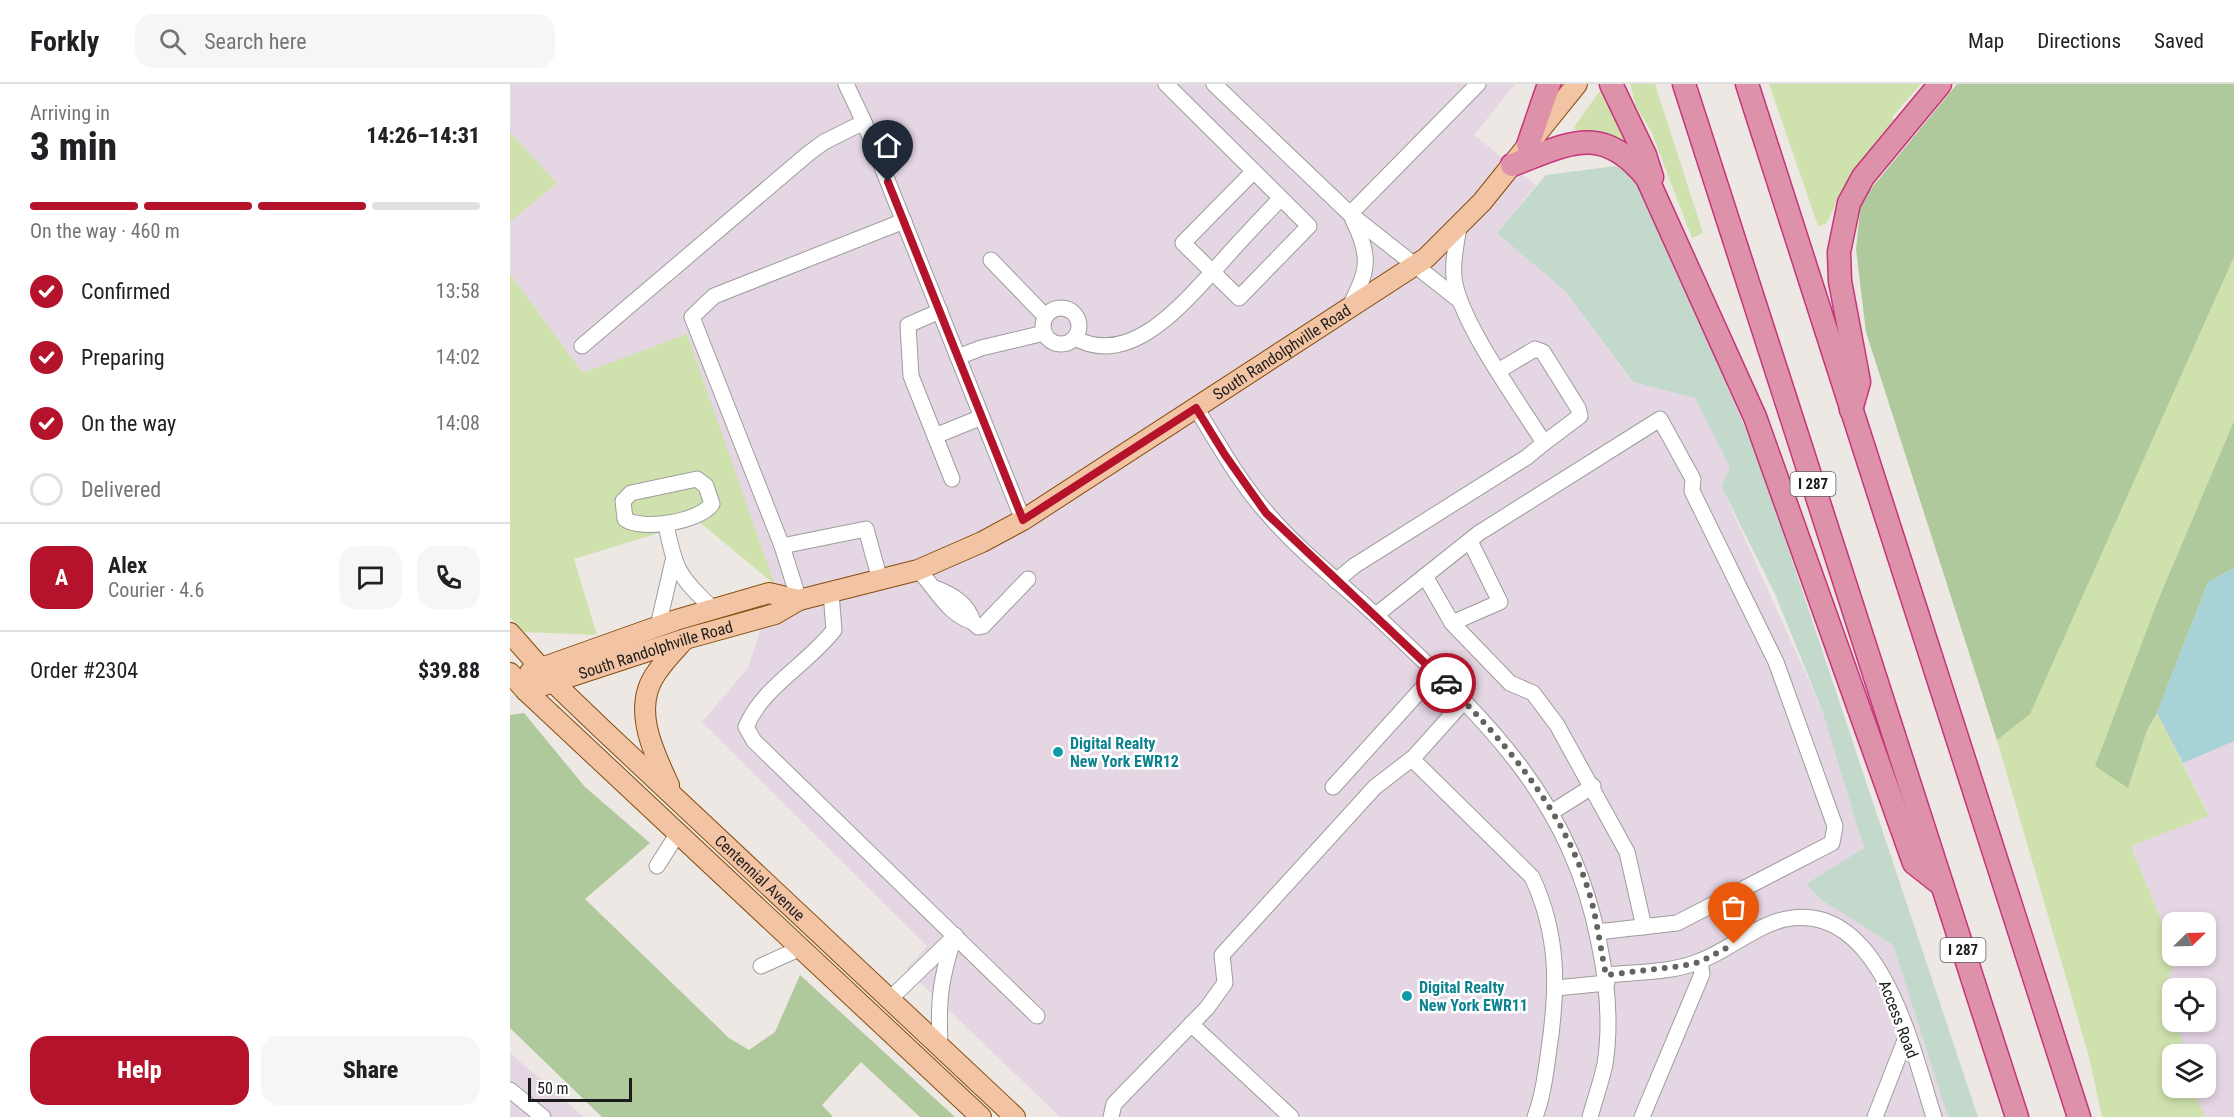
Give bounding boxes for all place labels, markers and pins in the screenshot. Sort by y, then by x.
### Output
pin [862,120,913,182]
place label: Digital Realty New York EWR12 [1070,734,1179,771]
marker: Digital Realty New York EWR12 [1051,745,1065,759]
pin [1708,882,1759,944]
place label: Digital Realty New York EWR11 [1419,978,1528,1015]
marker: Digital Realty New York EWR11 [1400,989,1414,1003]

